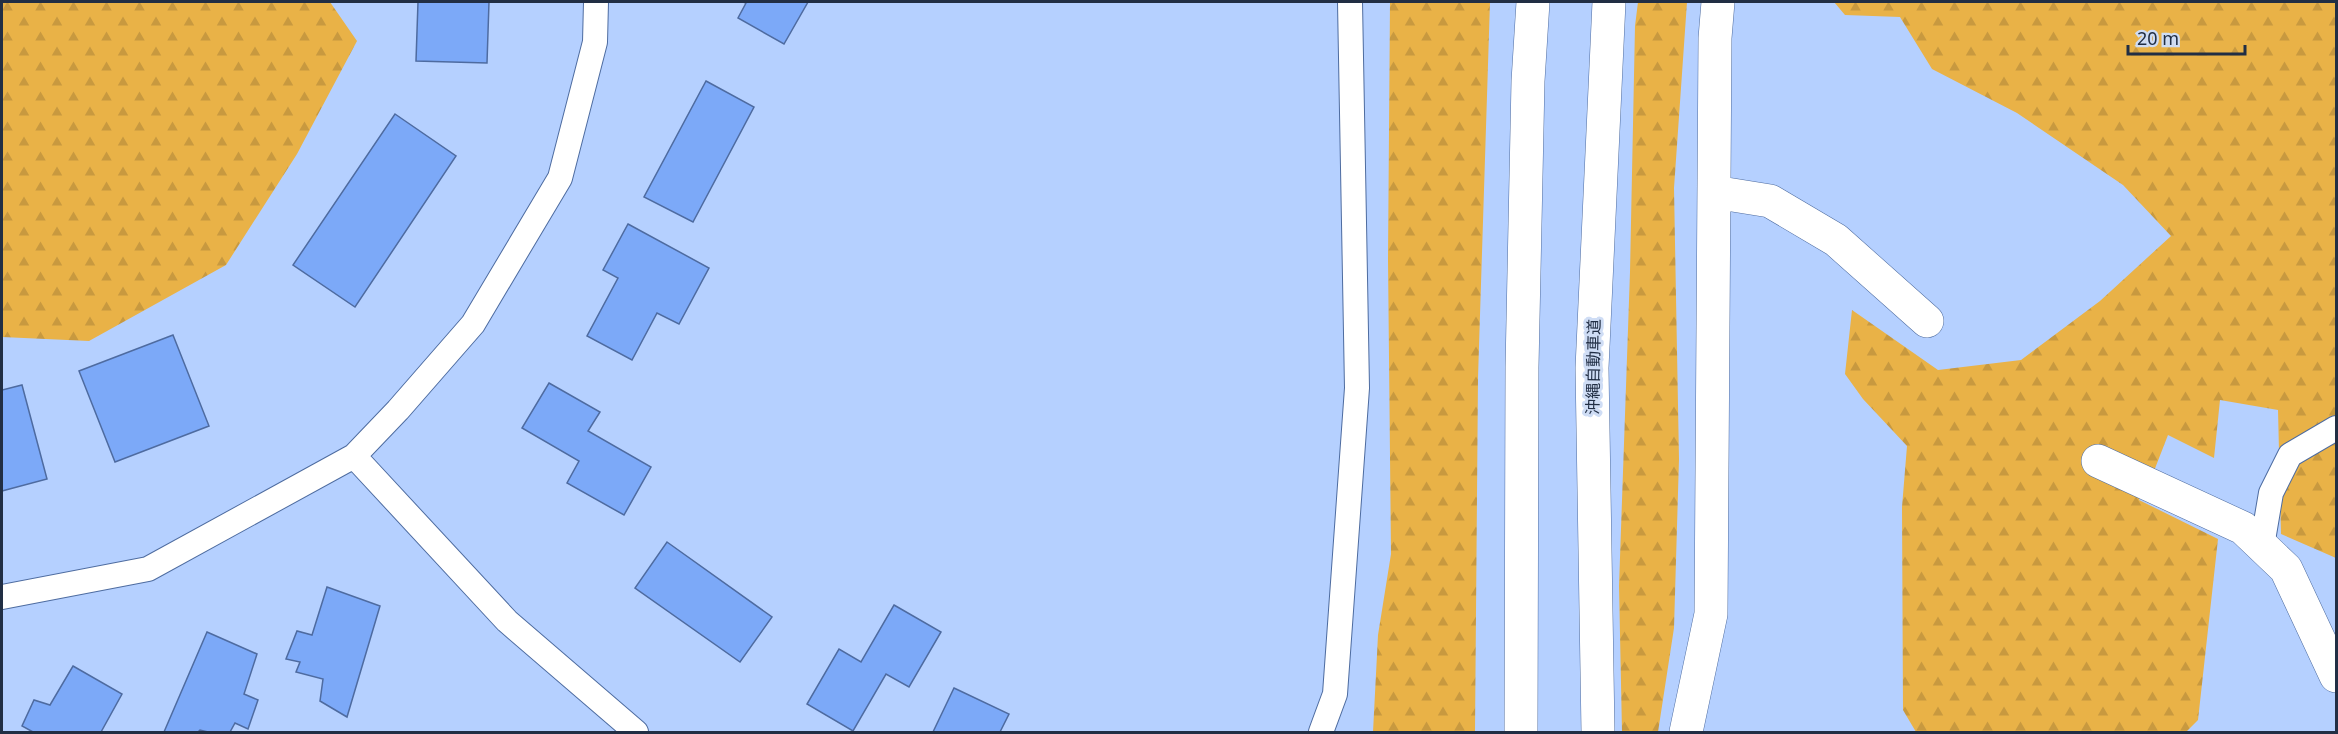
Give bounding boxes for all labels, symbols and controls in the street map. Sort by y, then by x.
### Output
scale bar [2128,18,2245,56]
text: 20 m [2137,26,2179,50]
street label: 沖縄自動車道 [1581,319,1605,415]

